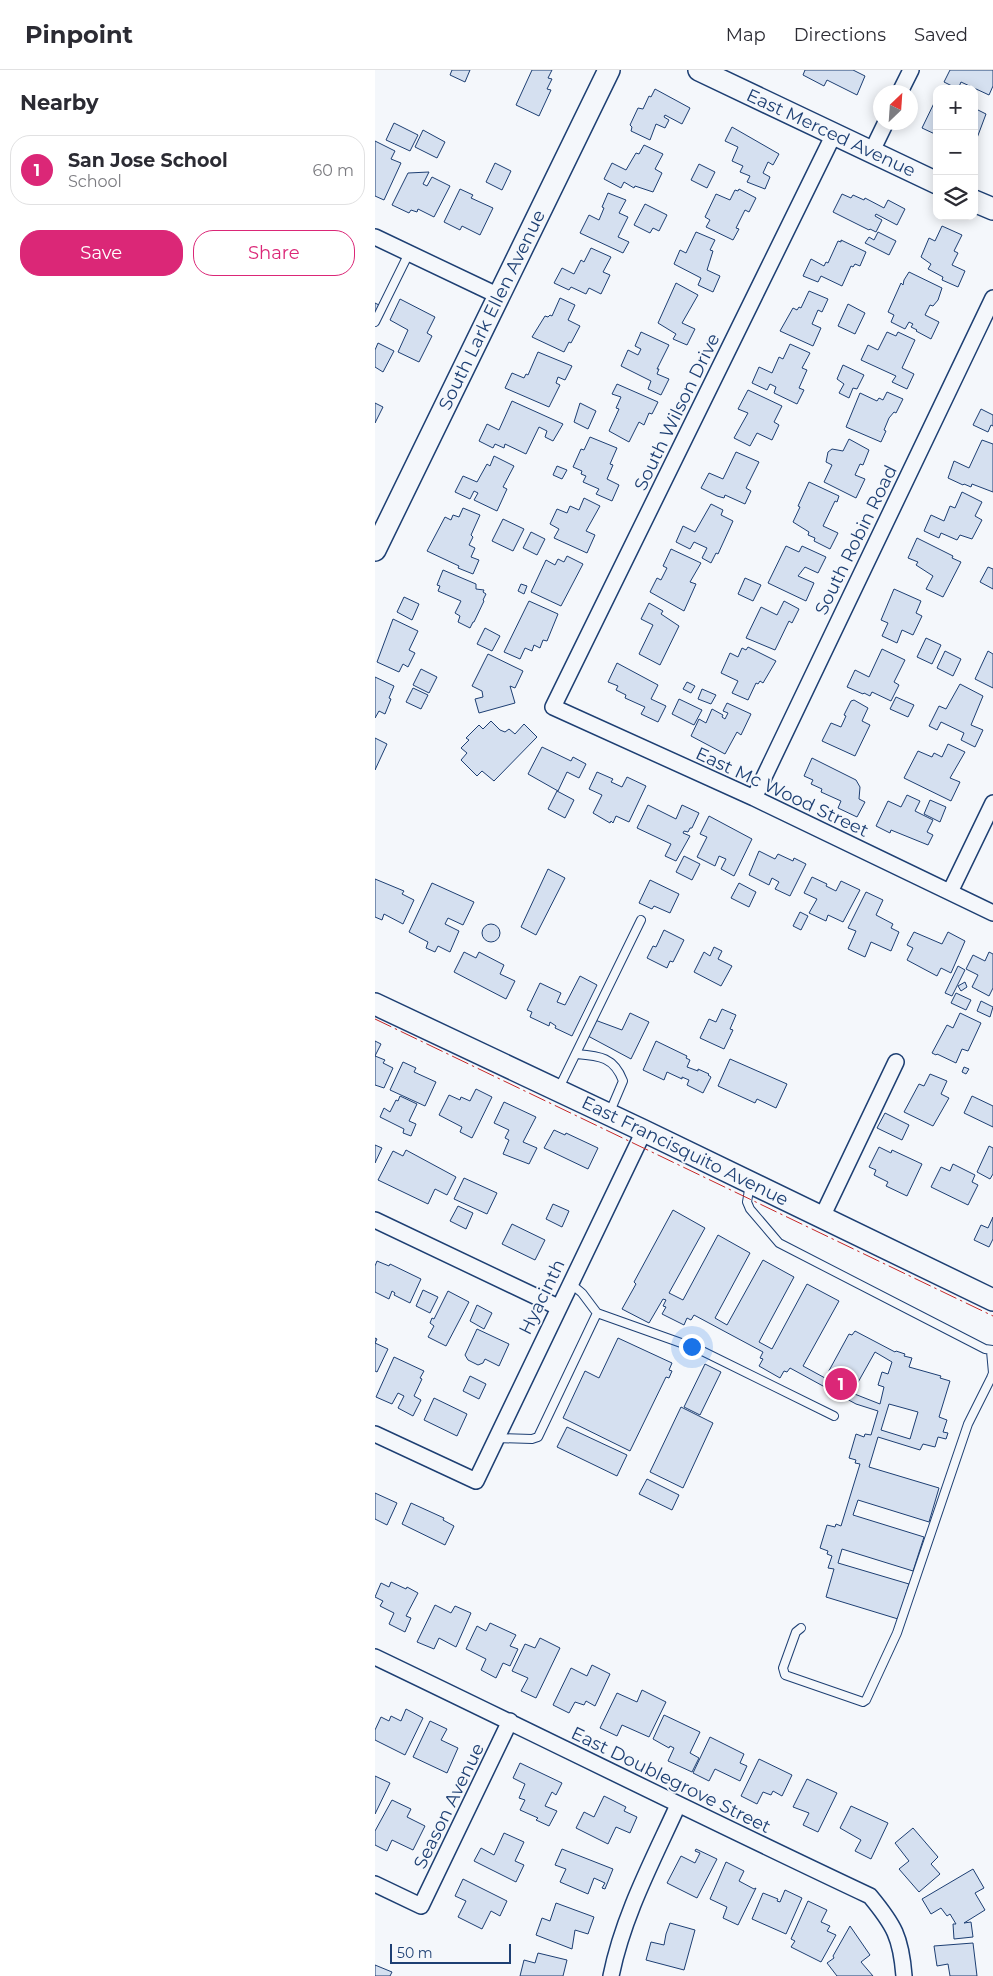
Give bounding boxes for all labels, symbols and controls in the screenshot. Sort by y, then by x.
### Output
text: Pinpoint [25,20,133,49]
text: Map [726,24,766,46]
text: Directions [794,24,886,46]
text: Saved [914,24,968,46]
street label: East Merced Avenue [743,84,919,182]
north arrow [873,85,918,130]
map controls [933,85,978,220]
button: + [933,85,978,130]
text: Nearby [20,90,99,115]
button: − [933,130,978,175]
text: San Jose School [68,149,228,172]
text: 1 [34,161,40,180]
text: 60 m [312,161,354,180]
text: School [68,172,122,191]
button: layers [933,175,978,220]
street label: South Lark Ellen Avenue [434,206,550,414]
button: Save [20,230,183,276]
button: Share [193,230,355,276]
street label: South Wilson Drive [629,330,725,494]
street label: South Robin Road [810,462,902,618]
street label: East Mc Wood Street [692,742,872,842]
street label: East Francisquito Avenue [578,1091,792,1211]
street label: Hyacinth [514,1256,570,1338]
your location [679,1334,705,1360]
pin: 1 [825,1365,857,1403]
street label: East Doublegrove Street [568,1722,774,1838]
street label: Season Avenue [409,1739,489,1872]
scale bar [390,1941,511,1964]
text: 50 m [397,1944,433,1962]

